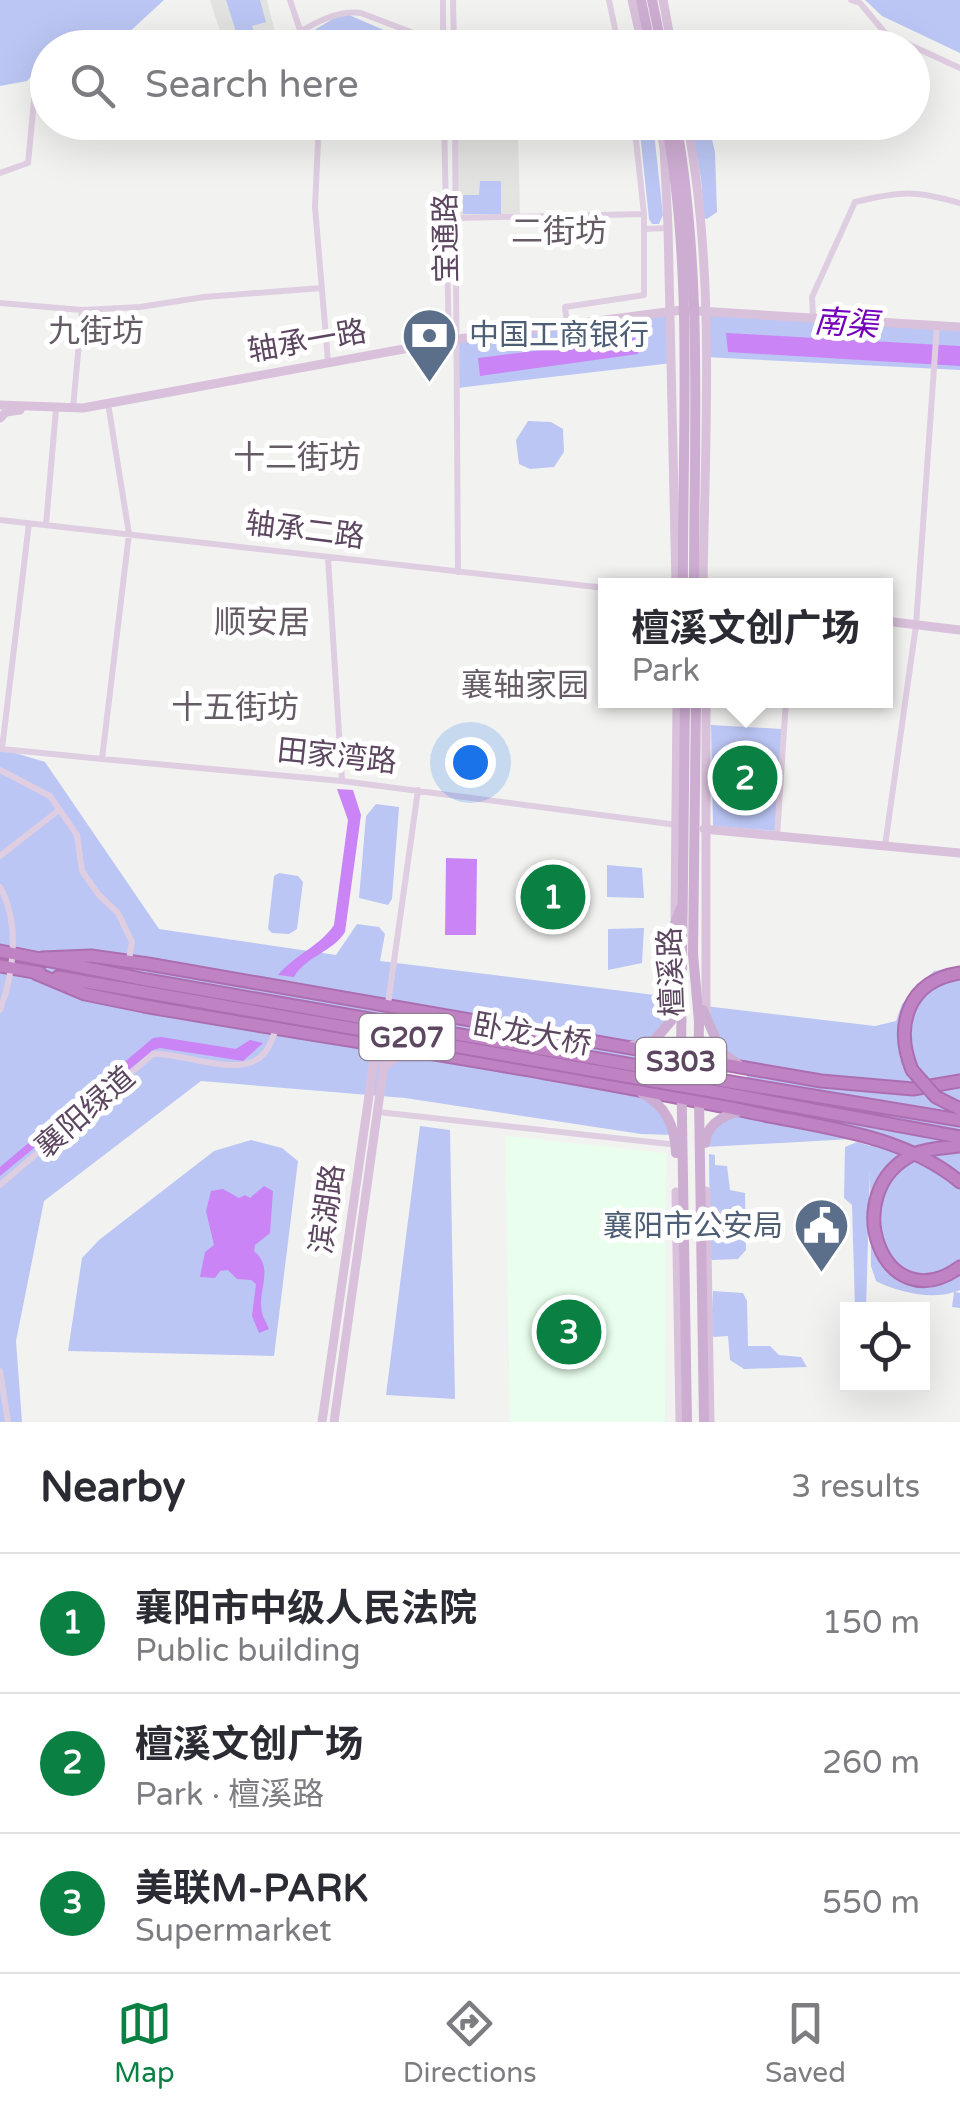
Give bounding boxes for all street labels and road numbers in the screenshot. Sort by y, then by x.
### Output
street label: 宝通路 [427,193,466,283]
street label: 轴承一路 [245,313,369,370]
street label: 轴承二路 [243,505,367,556]
street label: 田家湾路 [275,732,399,781]
street label: 檀溪路 [651,926,692,1018]
street label: 卧龙大桥 [470,1006,594,1063]
road number: G207 [360,1014,454,1060]
road number: S303 [636,1038,726,1084]
street label: 襄阳绿道 [28,1059,143,1166]
street label: 滨湖路 [303,1162,352,1256]

